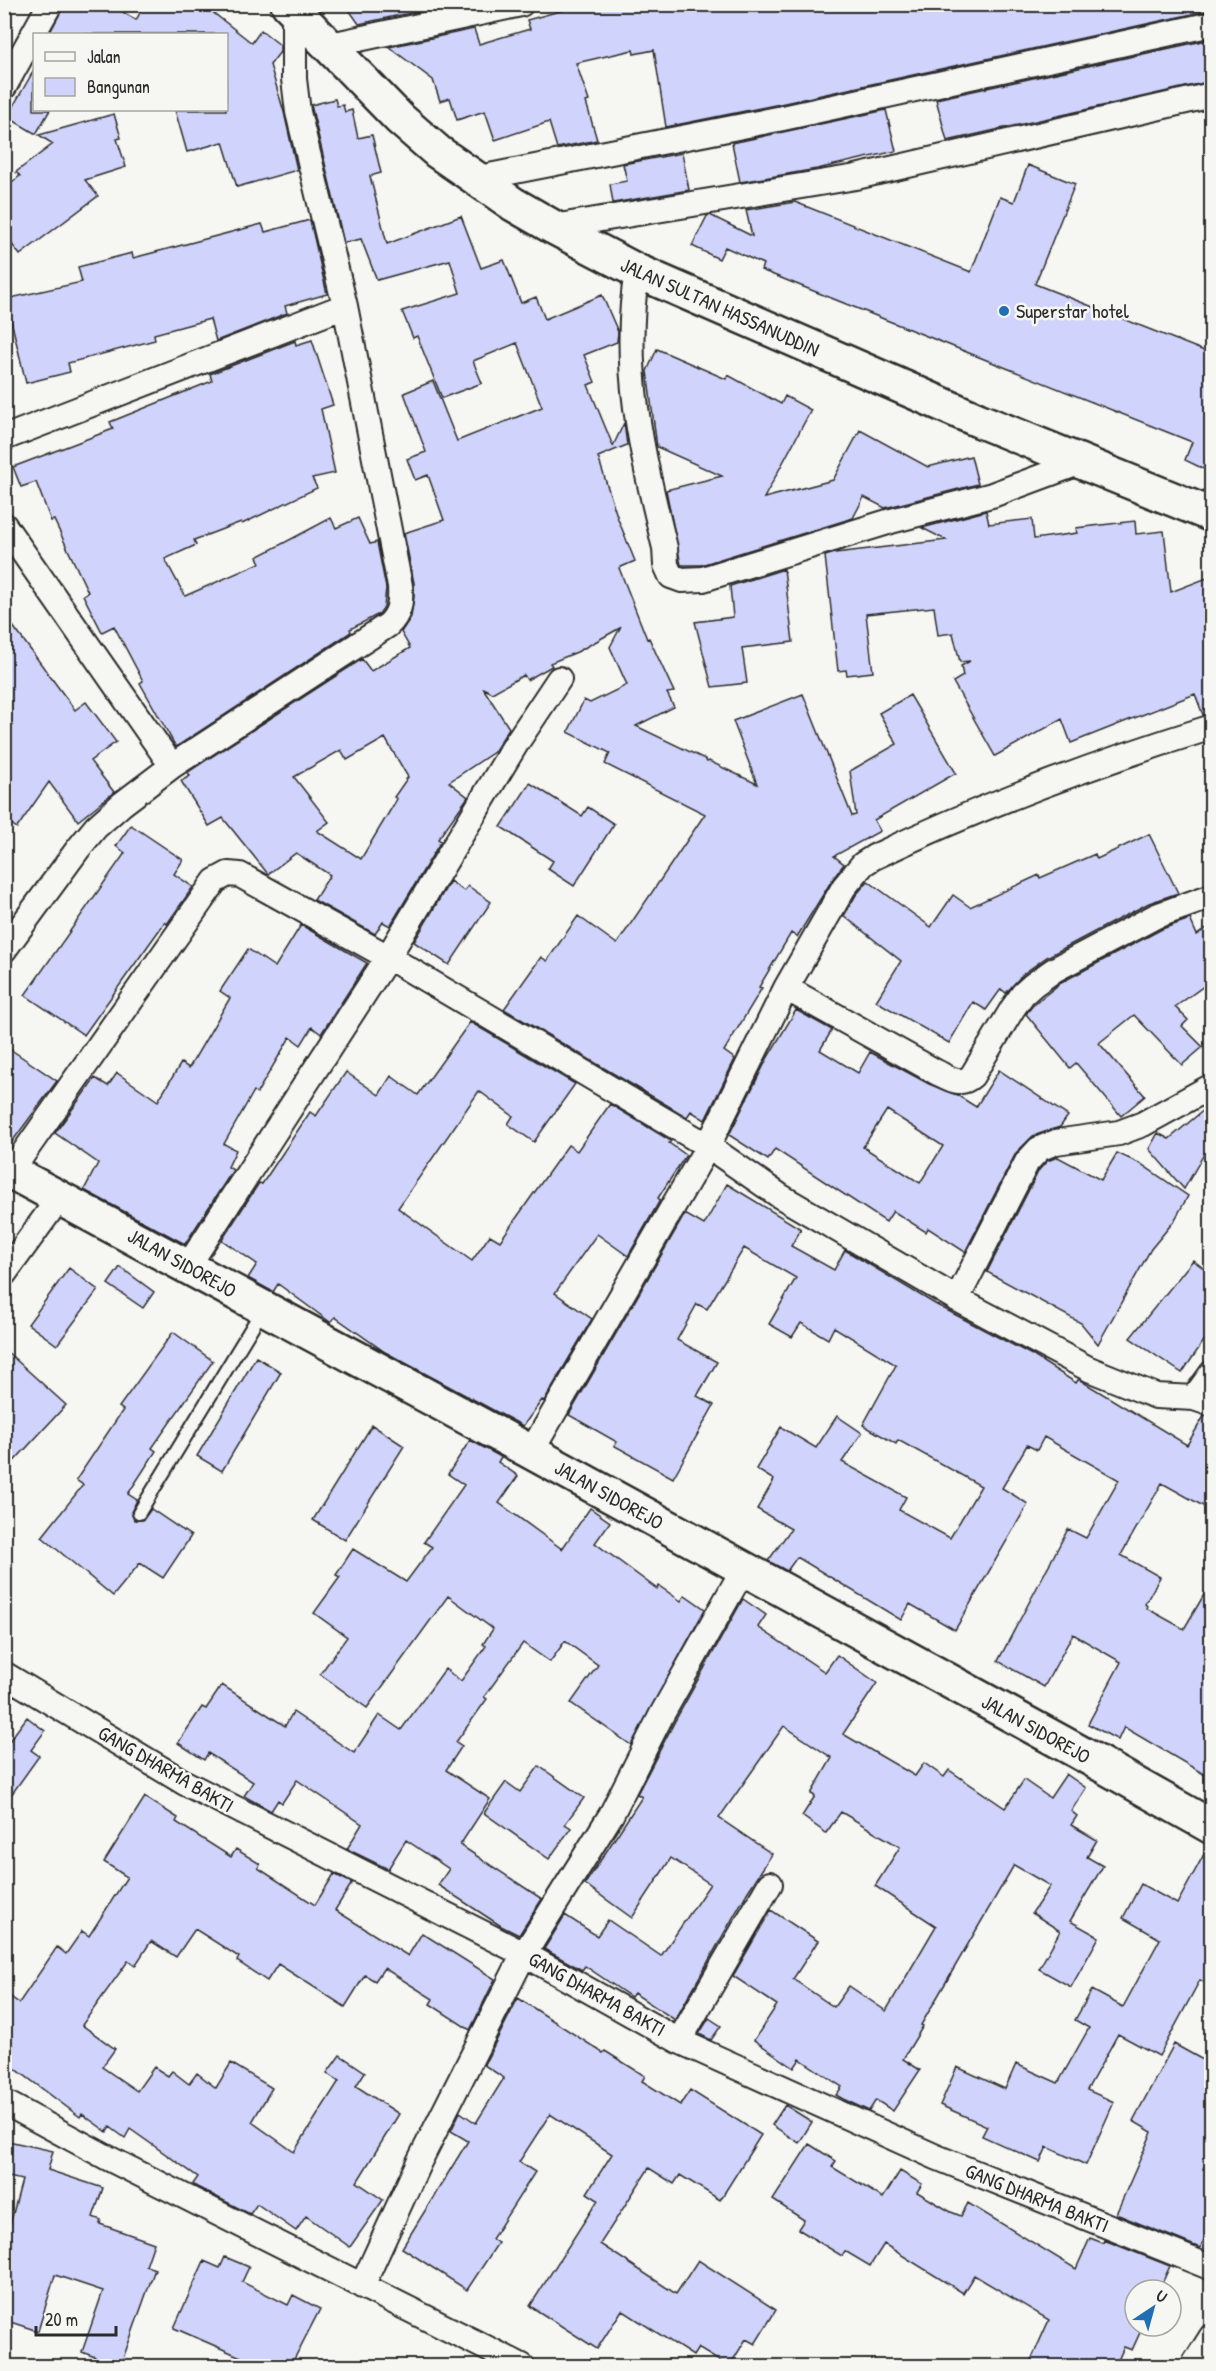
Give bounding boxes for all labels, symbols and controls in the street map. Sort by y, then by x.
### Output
legend [33,33,228,111]
text: Jalan [87,44,121,69]
text: Bangunan [87,74,150,99]
street label: JALAN SULTAN HASSANUDDIN [617,251,824,363]
place label: Superstar hotel [1016,297,1129,324]
marker: Superstar hotel [997,304,1011,318]
street label: JALAN SIDOREJO [123,1222,242,1304]
street label: JALAN SIDOREJO [550,1454,669,1536]
street label: JALAN SIDOREJO [977,1688,1096,1770]
street label: GANG DHARMA BAKTI [93,1719,239,1818]
street label: GANG DHARMA BAKTI [524,1945,671,2042]
street label: GANG DHARMA BAKTI [961,2156,1113,2239]
north arrow [1123,2278,1183,2338]
text: U [1152,2284,1172,2307]
scale bar [36,2299,116,2337]
text: 20 m [45,2307,78,2332]

